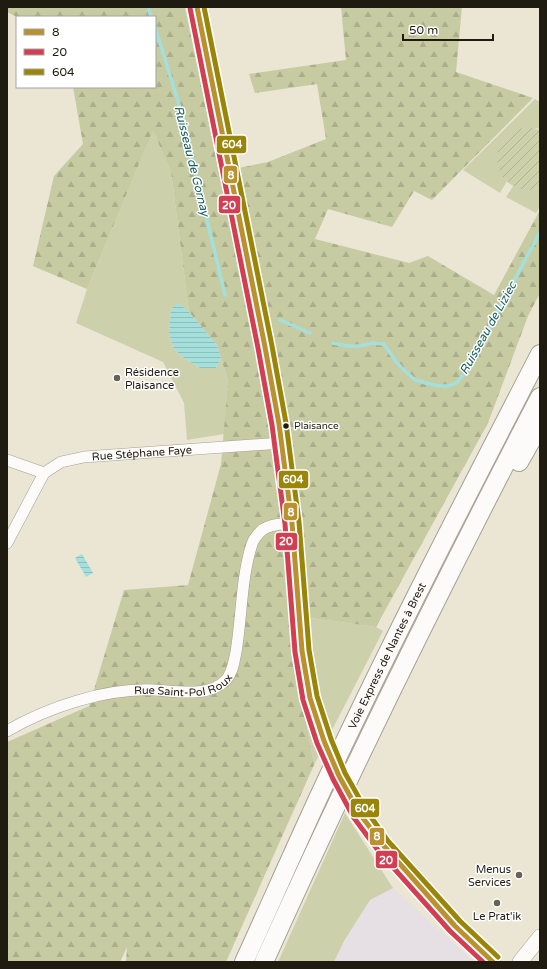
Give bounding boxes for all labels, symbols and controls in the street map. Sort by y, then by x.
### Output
legend [16,16,156,88]
scale bar [403,16,493,42]
text: 50 m [409,23,438,37]
text: 8 [52,25,60,39]
text: 20 [52,45,68,59]
text: 604 [52,65,75,79]
water label: Ruisseau de Gornay [172,104,213,219]
line badge: 604 [216,135,247,154]
text: 604 [222,138,242,151]
line badge: 8 [223,165,238,184]
text: 8 [228,169,235,182]
line badge: 20 [218,195,241,214]
text: 20 [222,199,236,212]
water label: Ruisseau de Liziec [457,278,520,377]
place label: Résidence Plaisance [125,366,179,392]
marker: Résidence Plaisance [112,373,122,383]
place label: Plaisance [294,420,339,432]
marker: Plaisance [281,421,291,431]
street label: Rue Stéphane Faye [91,443,192,463]
line badge: 604 [278,470,309,489]
text: 604 [283,473,303,486]
line badge: 8 [283,502,298,521]
text: 8 [288,506,295,519]
line badge: 20 [275,532,298,551]
text: 20 [279,535,293,548]
street label: Voie Express de Nantes à Brest [345,580,428,731]
street label: Rue Saint-Pol Roux [134,671,235,699]
line badge: 604 [350,798,380,818]
text: 604 [355,802,375,815]
line badge: 8 [369,827,385,846]
text: 8 [374,830,381,843]
line badge: 20 [375,850,398,869]
text: 20 [379,854,393,867]
place label: Menus Services [468,863,511,889]
marker: Menus Services [514,870,524,880]
marker: Le Prat'ik [492,898,502,908]
place label: Le Prat'ik [473,910,521,923]

